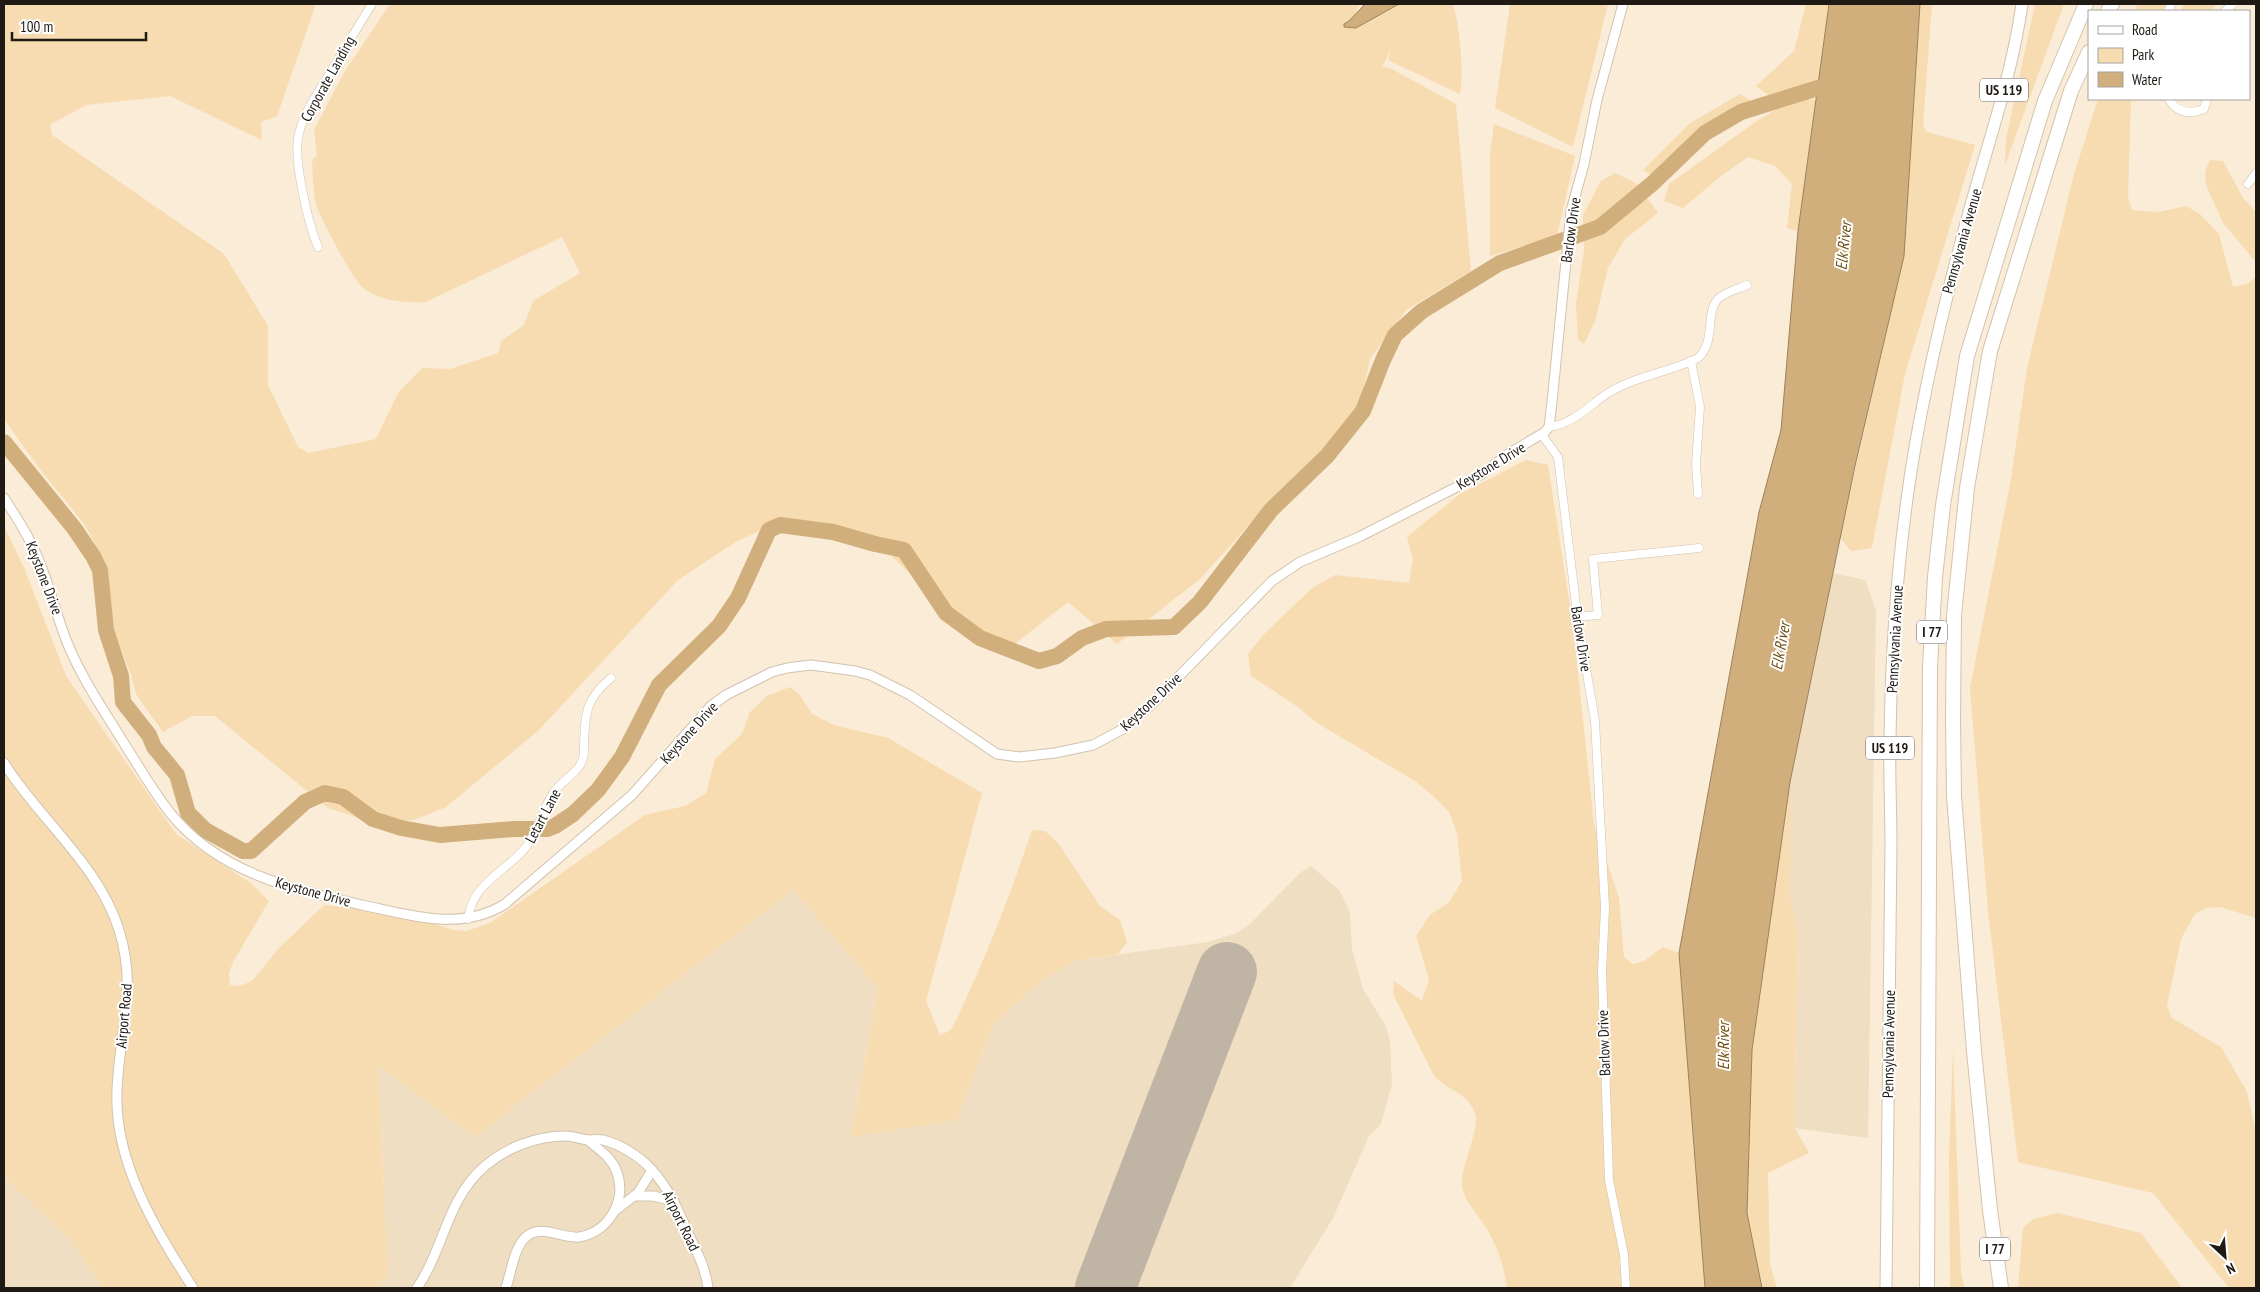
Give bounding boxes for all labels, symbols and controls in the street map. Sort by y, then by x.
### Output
scale bar [12,10,146,42]
legend [2088,10,2250,100]
text: 100 m [20,17,53,36]
text: Road [2132,20,2158,39]
street label: Corporate Landing [296,33,359,125]
text: Park [2132,45,2154,64]
text: Water [2132,70,2163,89]
road number: US 119 [1980,78,2028,102]
street label: Pennsylvania Avenue [1937,186,1986,296]
street label: Barlow Drive [1557,196,1585,264]
water label: Elk River [1831,218,1856,271]
street label: Keystone Drive [1453,438,1529,494]
street label: Keystone Drive [22,538,67,617]
street label: Pennsylvania Avenue [1882,584,1907,694]
street label: Barlow Drive [1567,605,1596,673]
water label: Elk River [1766,618,1794,671]
road number: I 77 [1917,620,1947,644]
street label: Keystone Drive [1116,668,1185,735]
street label: Keystone Drive [656,698,722,768]
road number: US 119 [1866,736,1914,760]
street label: Letart Lane [520,785,565,846]
street label: Keystone Drive [273,872,353,911]
street label: Airport Road [111,983,136,1049]
street label: Pennsylvania Avenue [1878,990,1899,1098]
street label: Barlow Drive [1593,1010,1614,1076]
water label: Elk River [1713,1019,1733,1070]
street label: Airport Road [659,1187,704,1254]
north arrow [2200,1232,2250,1282]
road number: I 77 [1980,1238,2010,1260]
text: N [2223,1259,2238,1278]

